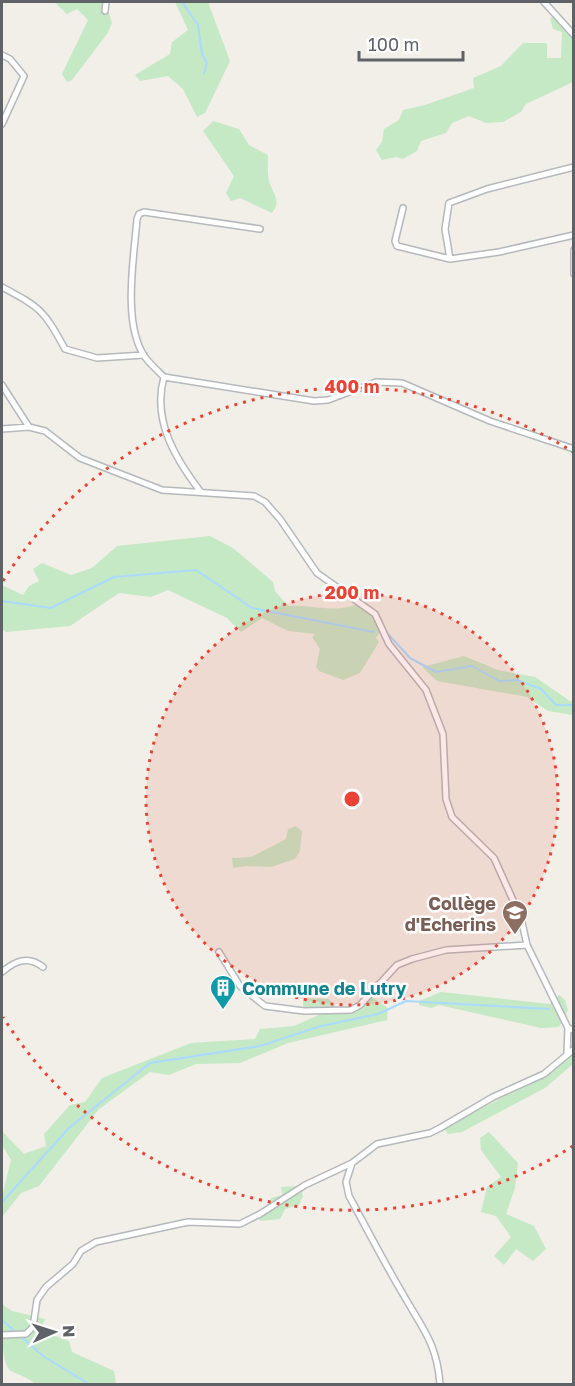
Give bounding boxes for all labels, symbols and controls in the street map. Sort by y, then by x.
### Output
scale bar [359,24,462,62]
text: 100 m [368,33,419,55]
text: 400 m [325,375,379,397]
text: 200 m [325,581,379,603]
centre of rings [342,789,362,809]
place label: Collège d'Echerins [405,892,496,935]
school or university icon: Collège d'Echerins [500,898,530,936]
building icon: Commune de Lutry [208,973,238,1011]
place label: Commune de Lutry [242,977,406,999]
north arrow [24,1302,84,1362]
text: N [59,1325,79,1338]

